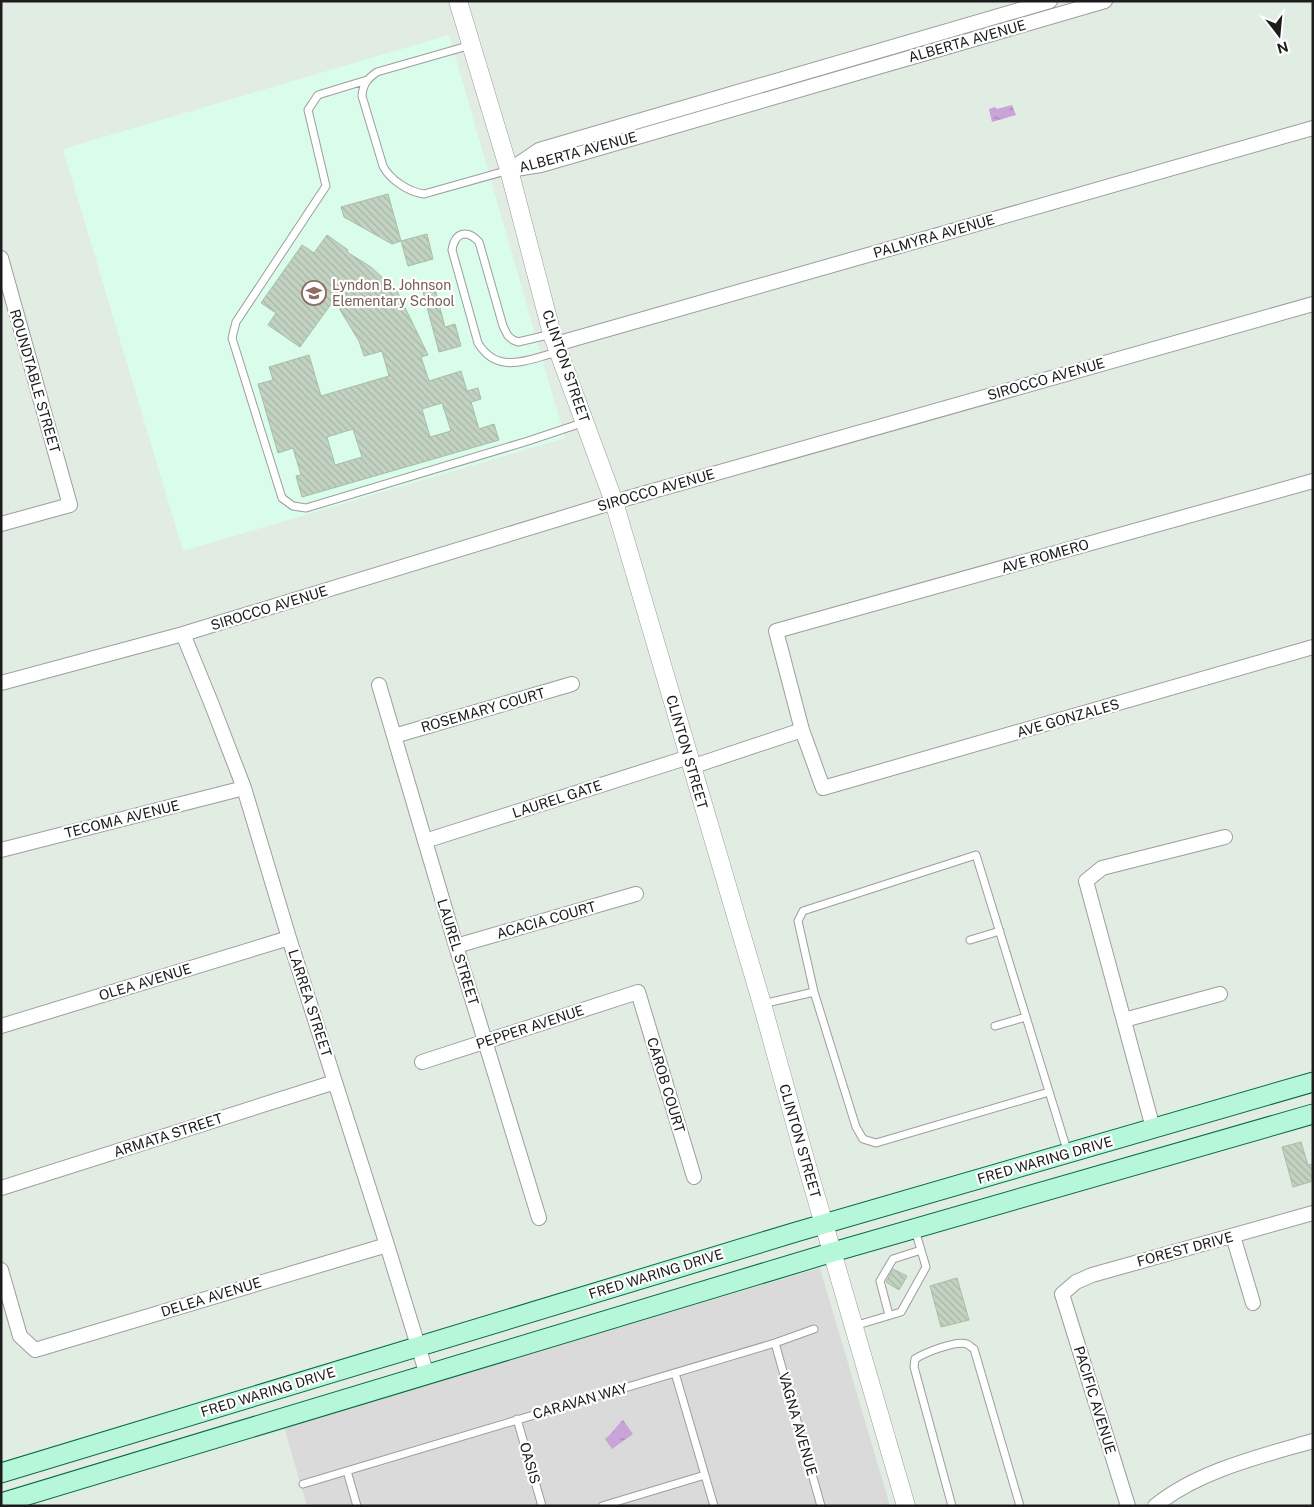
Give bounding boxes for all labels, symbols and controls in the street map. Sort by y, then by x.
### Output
north arrow [1254,10,1304,60]
street label: ALBERTA AVENUE [906,17,1028,65]
text: N [1275,38,1290,57]
street label: ALBERTA AVENUE [517,129,639,175]
street label: PALMYRA AVENUE [872,211,996,261]
place label: Lyndon B. Johnson Elementary School [332,277,455,309]
school or university icon: Lyndon B. Johnson Elementary School [301,280,327,306]
street label: ROUNDTABLE STREET [7,307,63,455]
street label: CLINTON STREET [539,308,593,424]
street label: SIROCCO AVENUE [985,355,1107,403]
street label: SIROCCO AVENUE [595,466,717,514]
street label: AVE ROMERO [999,536,1091,576]
street label: SIROCCO AVENUE [209,583,329,633]
street label: ROSEMARY COURT [419,685,547,735]
street label: CLINTON STREET [663,693,711,811]
street label: AVE GONZALES [1015,696,1121,740]
street label: LAUREL GATE [510,777,604,821]
street label: TECOMA AVENUE [63,797,181,841]
street label: LAUREL STREET [434,897,482,1007]
street label: ACACIA COURT [495,898,597,942]
street label: LARREA STREET [285,947,335,1059]
street label: OLEA AVENUE [97,960,193,1004]
street label: PEPPER AVENUE [474,1002,586,1052]
street label: CAROB COURT [644,1035,688,1135]
street label: CLINTON STREET [776,1082,824,1200]
street label: ARMATA STREET [111,1110,225,1160]
street label: FRED WARING DRIVE [976,1133,1114,1187]
street label: FOREST DRIVE [1135,1228,1235,1270]
street label: FRED WARING DRIVE [587,1246,725,1302]
street label: DELEA AVENUE [159,1274,263,1320]
street label: PACIFIC AVENUE [1071,1344,1119,1456]
street label: FRED WARING DRIVE [199,1364,337,1420]
street label: VAGNA AVENUE [776,1370,820,1478]
street label: CARAVAN WAY [531,1380,630,1422]
street label: OASIS [516,1441,544,1485]

